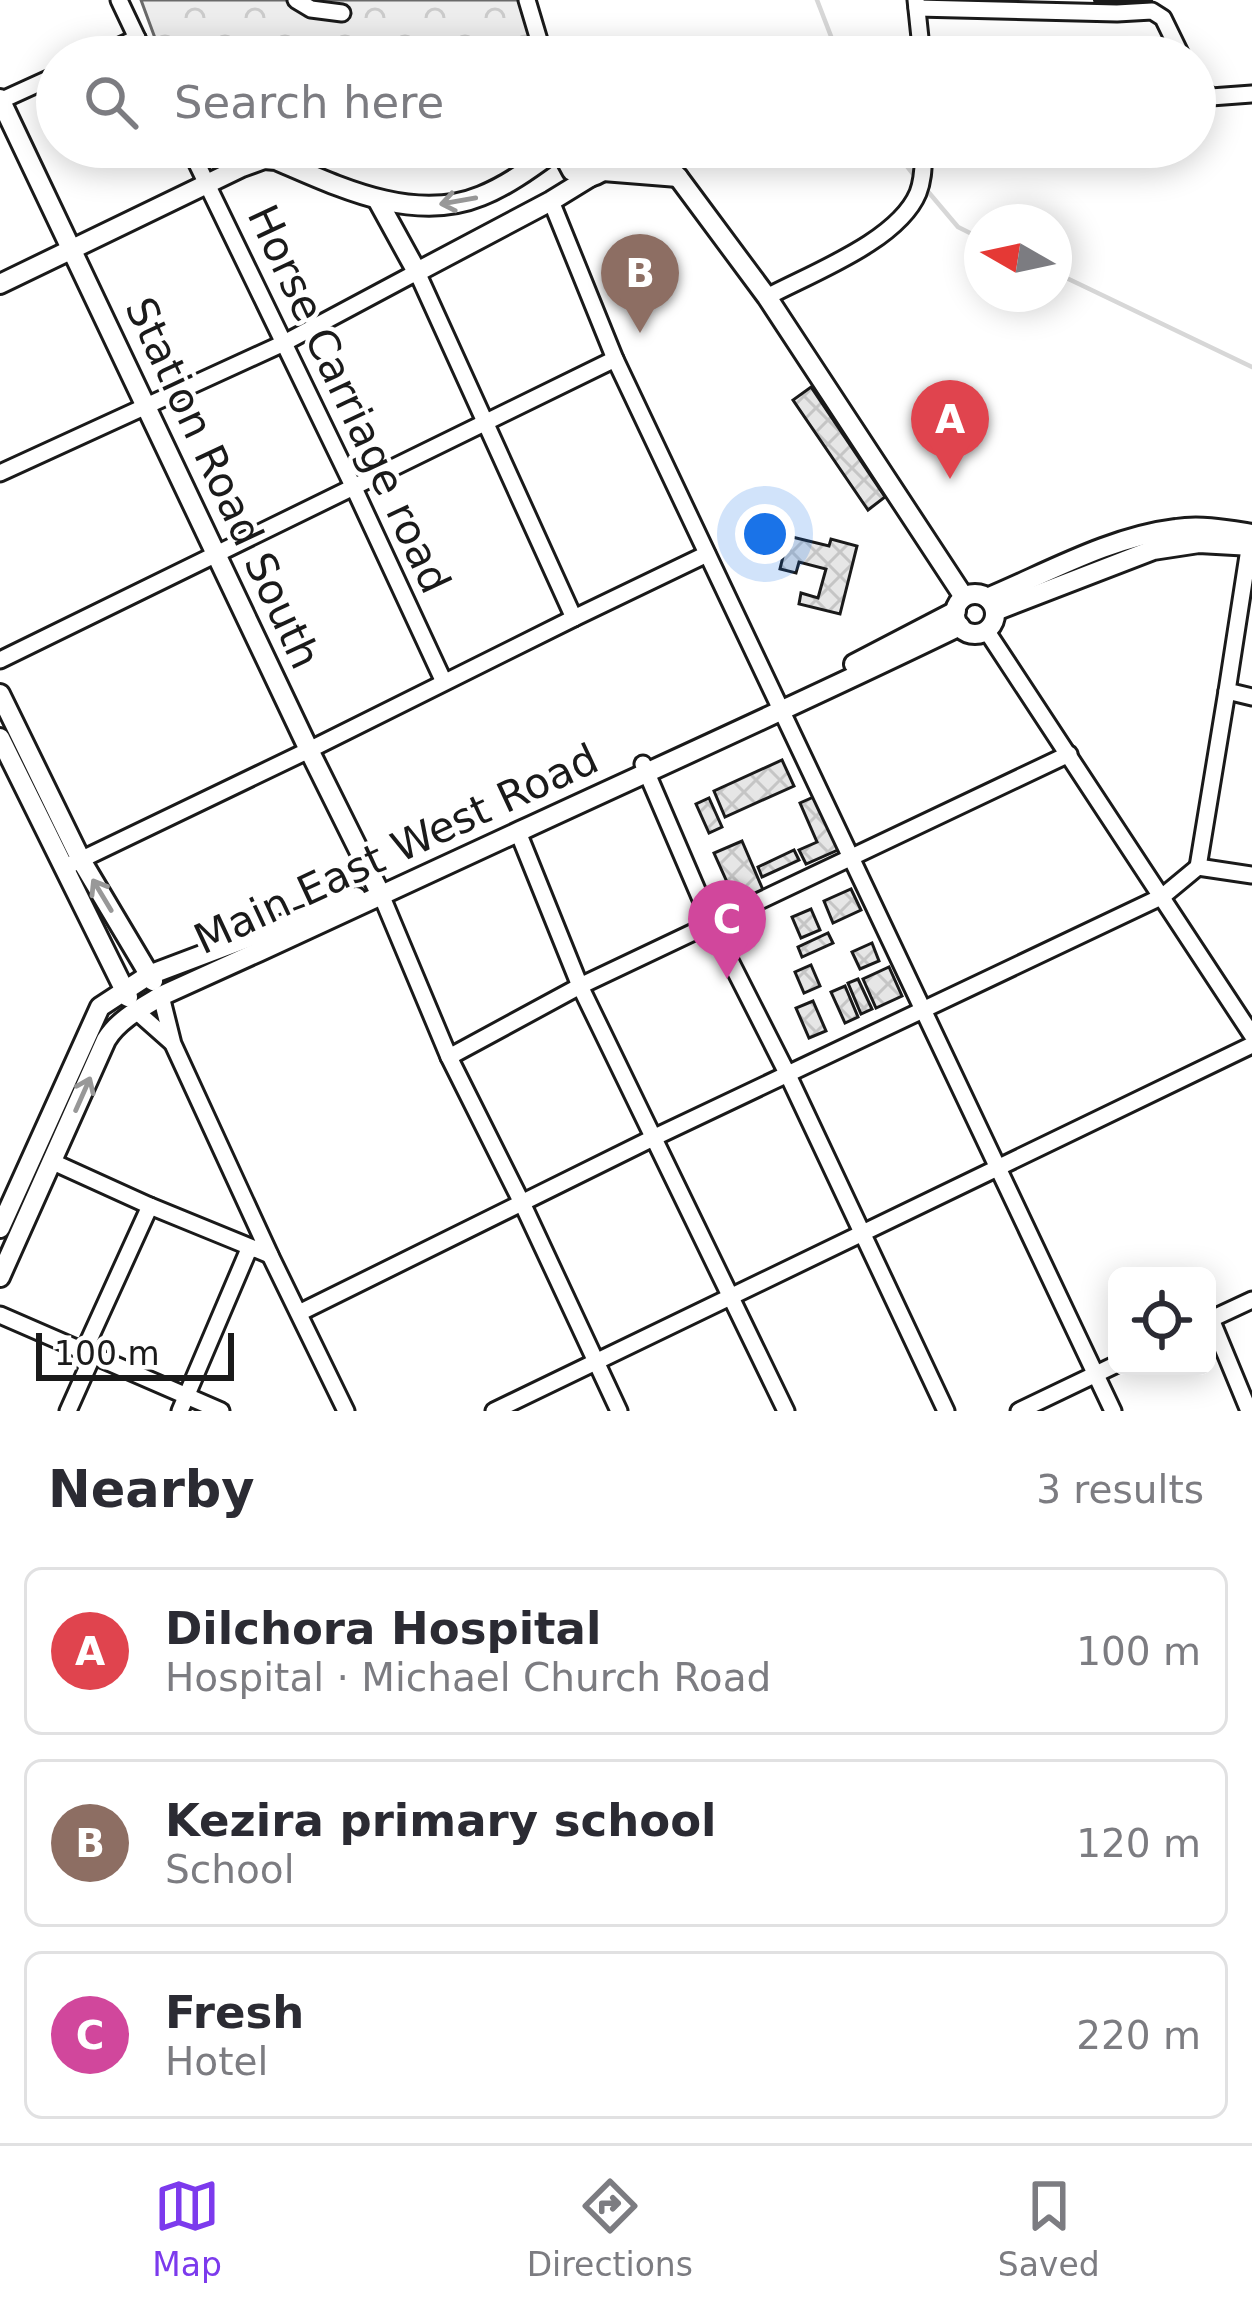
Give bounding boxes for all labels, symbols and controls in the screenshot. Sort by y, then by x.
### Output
search box [36,36,1216,168]
icon: search [78,69,144,135]
text: Search here [174,76,444,129]
one-way arrow [439,190,478,213]
street label: Horse Carriage road [238,197,460,601]
north arrow [964,204,1072,312]
pin: B [601,234,679,333]
street label: Station Road South [116,290,330,676]
pin: A [911,380,989,479]
your location [735,504,795,564]
street label: Main East West Road [186,734,606,964]
one-way arrow [89,878,113,913]
pin: C [688,880,766,979]
one-way arrow [73,1077,95,1113]
map controls [1108,1267,1216,1375]
button: locate [1108,1267,1216,1375]
scale bar [36,1327,234,1380]
text: 100 m [54,1334,160,1373]
text: Nearby [48,1460,255,1519]
text: 3 results [1036,1467,1204,1512]
text: Dilchora Hospital [165,1602,601,1655]
text: A [75,1629,105,1674]
text: 100 m [1076,1629,1201,1674]
text: Hospital · Michael Church Road [165,1655,771,1700]
text: Kezira primary school [165,1794,716,1847]
text: B [75,1821,105,1866]
text: 120 m [1076,1821,1201,1866]
text: School [165,1847,294,1892]
text: Fresh [165,1986,304,2039]
text: C [76,2013,104,2058]
text: 220 m [1076,2013,1201,2058]
text: Hotel [165,2039,268,2084]
tab: Map [152,2173,222,2284]
tab: Directions [527,2173,693,2284]
tab: Saved [998,2173,1100,2284]

